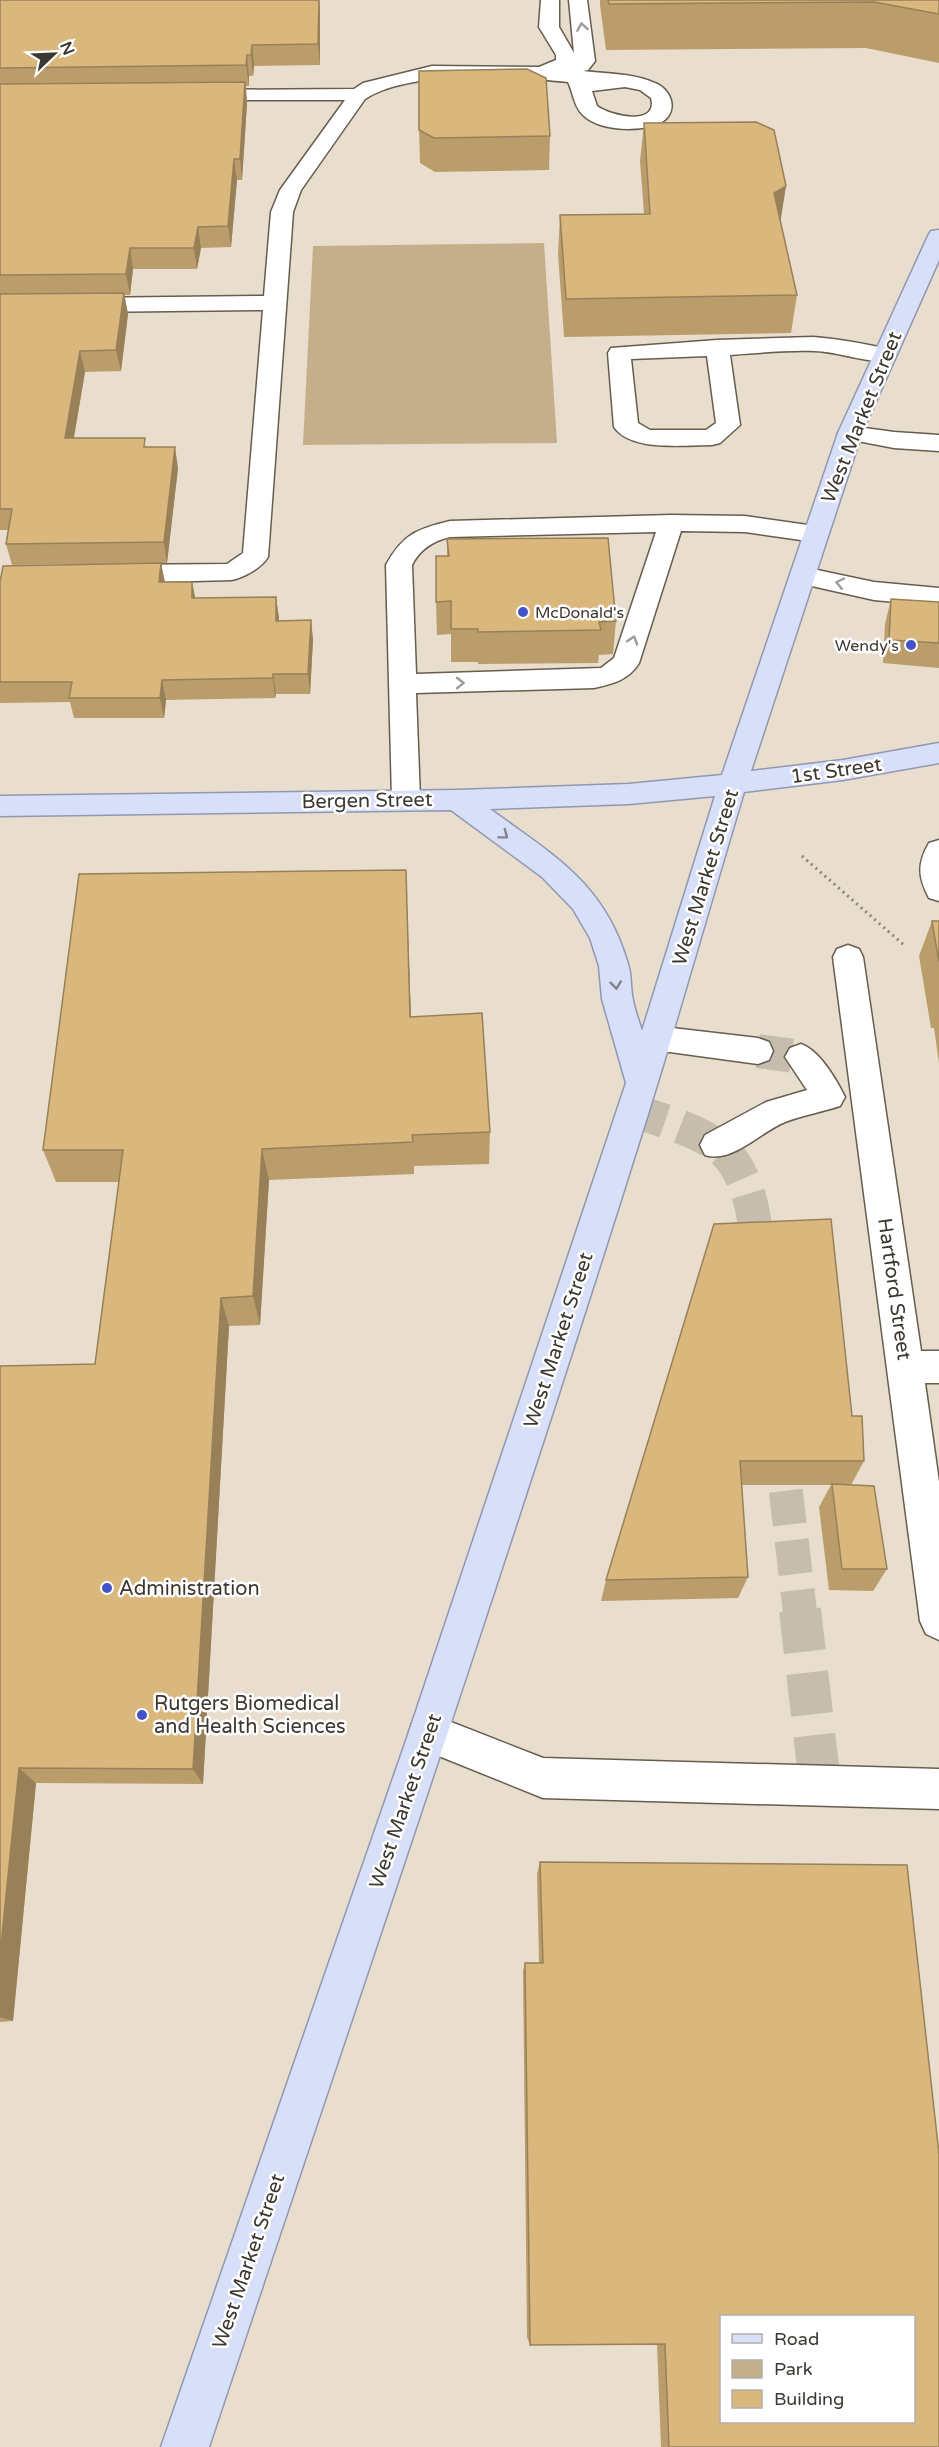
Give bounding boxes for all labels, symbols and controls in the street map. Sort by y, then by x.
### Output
one-way arrow [577,22,589,31]
north arrow [24,24,84,84]
text: N [55,39,79,58]
street label: West Market Street [816,328,908,507]
one-way arrow [835,578,845,591]
place label: McDonald's [535,603,624,623]
marker: McDonald's [516,605,530,619]
one-way arrow [626,635,639,646]
place label: Wendy's [835,636,899,656]
marker: Wendy's [904,638,918,652]
one-way arrow [455,676,464,689]
street label: 1st Street [789,753,884,789]
street label: West Market Street [668,786,744,968]
street label: Bergen Street [301,788,433,814]
one-way arrow [497,828,508,839]
one-way arrow [609,980,622,989]
street label: Hartford Street [872,1217,916,1362]
street label: West Market Street [519,1249,599,1431]
place label: Administration [119,1577,260,1601]
marker: Administration [100,1581,114,1595]
place label: Rutgers Biomedical and Health Sciences [154,1692,346,1739]
marker: Rutgers Biomedical and Health Sciences [135,1708,149,1722]
street label: West Market Street [365,1710,447,1892]
street label: West Market Street [208,2170,290,2352]
legend [720,2315,915,2423]
text: Road [774,2328,819,2350]
text: Park [774,2358,813,2380]
text: Building [774,2388,844,2410]

